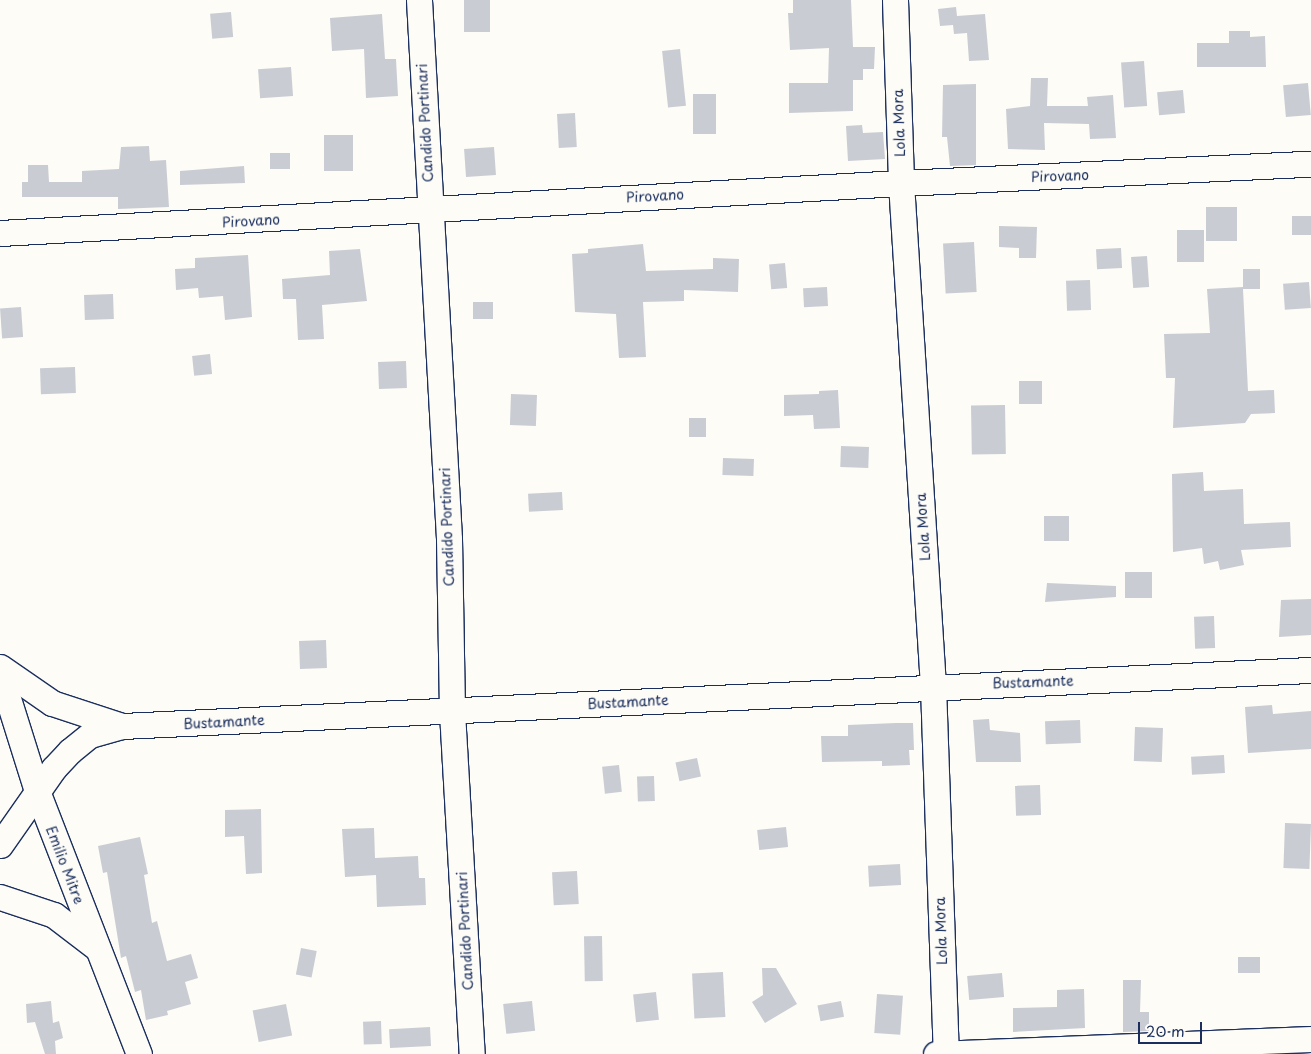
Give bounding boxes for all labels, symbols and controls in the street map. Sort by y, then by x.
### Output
street label: Candido Portinari [413,63,437,183]
street label: Lola Mora [889,89,909,157]
street label: Pirovano [1031,167,1089,185]
street label: Pirovano [626,186,684,206]
street label: Pirovano [222,211,280,231]
street label: Candido Portinari [437,467,457,587]
street label: Lola Mora [912,493,934,561]
street label: Bustamante [992,672,1074,692]
street label: Bustamante [587,691,669,713]
street label: Bustamante [183,711,265,733]
street label: Emilio Mitre [43,824,87,906]
street label: Candido Portinari [453,871,477,991]
street label: Lola Mora [931,897,951,965]
scale bar [1141,1012,1205,1044]
text: 20 m [1146,1019,1185,1042]

